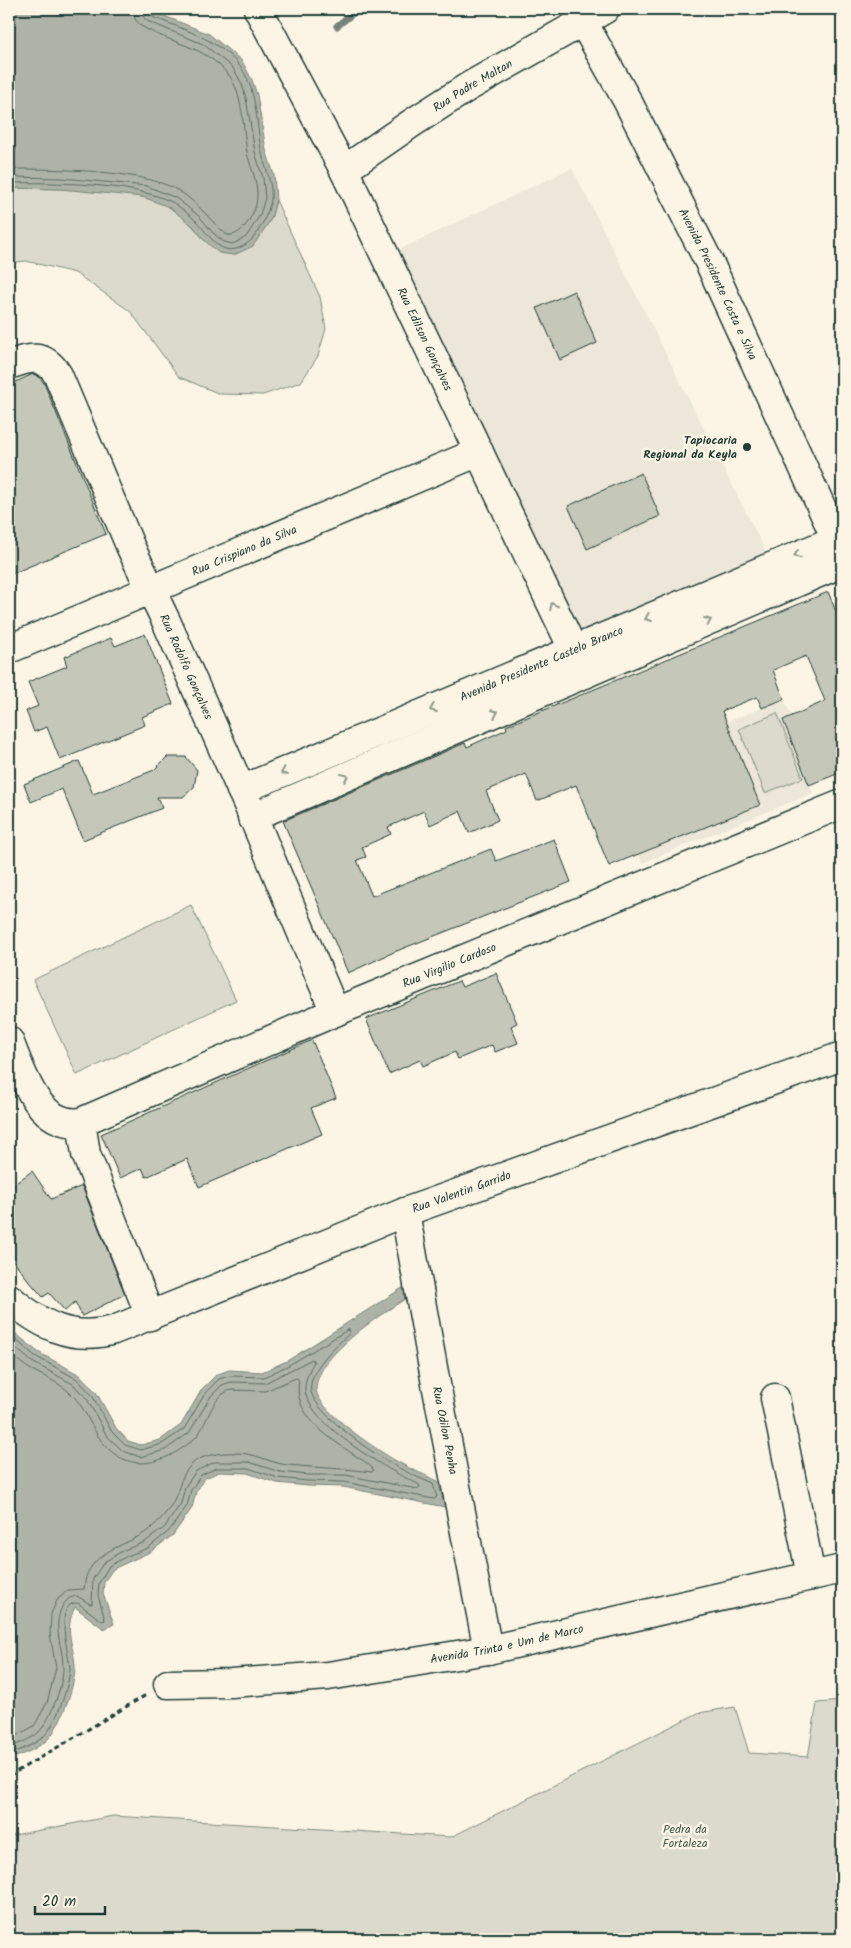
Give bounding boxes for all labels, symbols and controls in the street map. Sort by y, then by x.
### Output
street label: Rua Padre Maltan [429,54,516,117]
street label: Avenida Presidente Costa e Silva [674,205,762,363]
street label: Rua Edilson Gonçalves [392,284,458,394]
place label: Tapiocaria Regional da Keyla [643,431,737,464]
marker: Tapiocaria Regional da Keyla [741,441,753,453]
street label: Rua Crispiano da Silva [189,520,300,581]
one-way arrow [793,549,802,560]
one-way arrow [548,602,559,611]
street label: Rua Rodolfo Gonçalves [154,611,218,722]
one-way arrow [644,613,652,623]
one-way arrow [703,616,712,627]
street label: Avenida Presidente Castelo Branco [457,621,626,706]
one-way arrow [429,702,438,713]
one-way arrow [490,708,499,719]
one-way arrow [280,766,289,776]
one-way arrow [341,772,349,782]
street label: Rua Virgilio Cardoso [399,937,499,993]
street label: Rua Valentin Garrido [409,1165,514,1218]
street label: Rua Odilon Penha [427,1385,463,1476]
street label: Avenida Trinta e Um de Marco [429,1619,585,1669]
park label: Pedra da Fortaleza [662,1820,708,1853]
scale bar [35,1883,105,1915]
text: 20 m [42,1890,76,1914]

